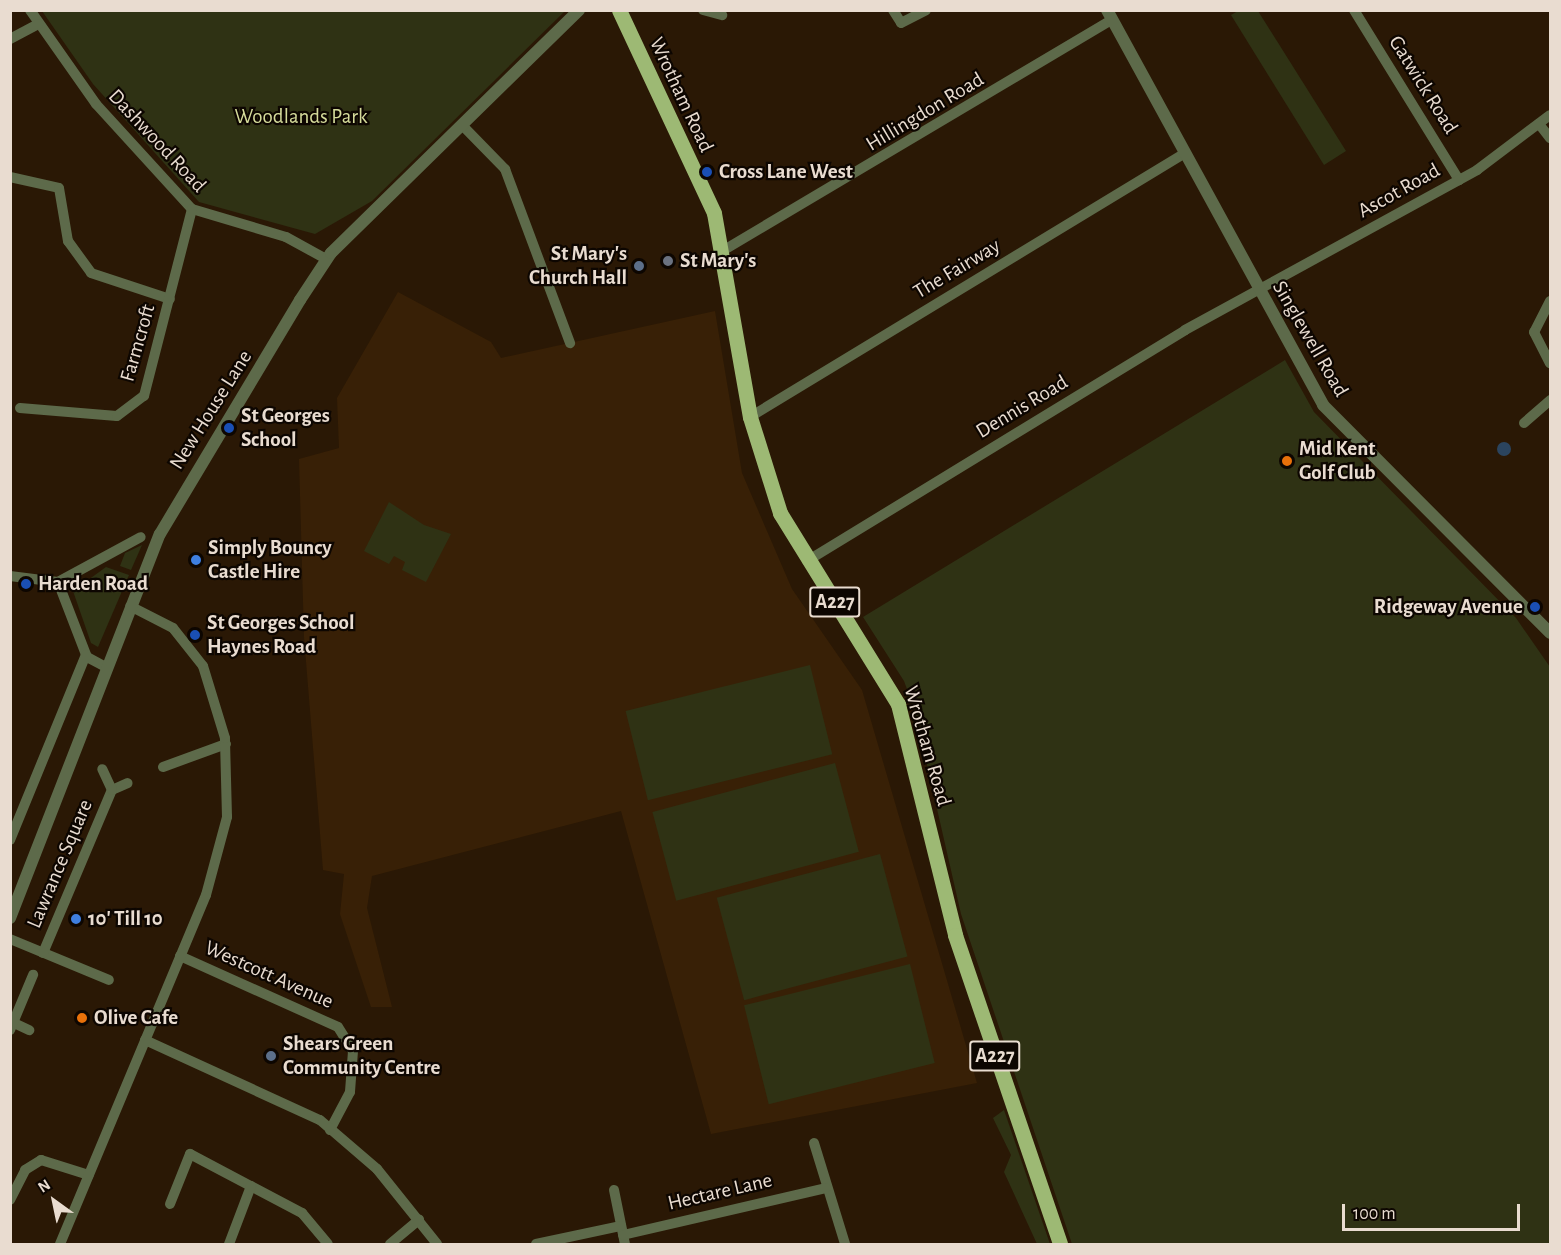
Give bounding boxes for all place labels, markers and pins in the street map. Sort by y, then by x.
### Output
place label: Cross Lane West [719,159,853,185]
marker: Cross Lane West [700,165,714,179]
place label: St Mary's Church Hall [529,241,627,291]
place label: St Mary's [680,248,756,274]
marker: St Mary's [661,254,675,268]
marker: St Mary's Church Hall [632,259,646,273]
place label: St Georges School [241,403,330,453]
marker: St Georges School [222,421,236,435]
place label: Mid Kent Golf Club [1299,436,1376,486]
marker: Mid Kent Golf Club [1280,454,1294,468]
place label: Simply Bouncy Castle Hire [208,535,332,585]
marker: Simply Bouncy Castle Hire [189,553,203,567]
place label: Harden Road [38,571,148,597]
marker: Harden Road [19,577,33,591]
place label: Ridgeway Avenue [1374,594,1523,620]
marker: Ridgeway Avenue [1528,600,1542,614]
place label: St Georges School Haynes Road [207,610,354,660]
marker: St Georges School Haynes Road [188,628,202,642]
place label: 10' Till 10 [88,906,163,932]
marker: 10' Till 10 [69,912,83,926]
place label: Olive Cafe [94,1005,178,1031]
marker: Olive Cafe [75,1011,89,1025]
place label: Shears Green Community Centre [283,1031,440,1081]
marker: Shears Green Community Centre [264,1049,278,1063]

